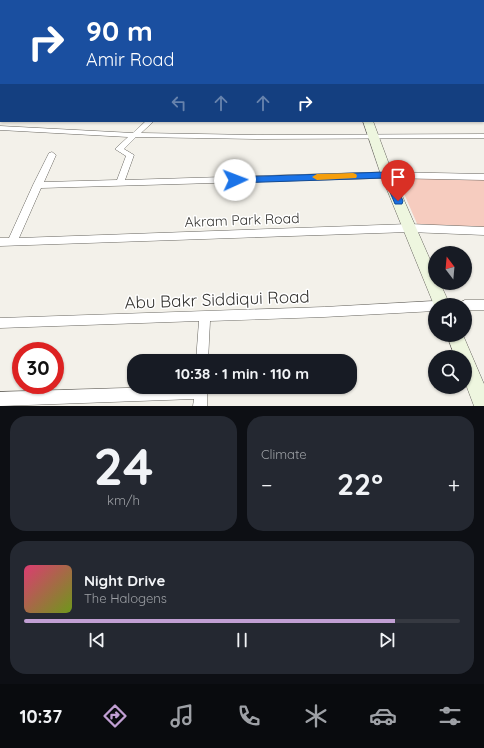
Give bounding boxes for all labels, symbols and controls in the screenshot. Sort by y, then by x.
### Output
text: 90 m [86,13,153,48]
icon: right [20,16,72,68]
text: Amir Road [86,48,174,71]
icon: left [168,92,190,114]
icon: ahead [210,92,232,114]
icon: ahead [252,92,274,114]
icon: right [294,92,316,114]
position arrow [214,159,256,201]
pin [381,160,415,201]
icon: arrive [387,166,409,188]
street label: Akram Park Road [184,209,300,231]
north arrow [428,246,472,290]
map controls [428,246,472,394]
street label: Abu Bakr Siddiqui Road [124,285,310,313]
button: sound [428,298,472,342]
speed limit sign: 30 [12,342,64,394]
button: search [428,350,472,394]
text: 10:38 · 1 min · 110 m [175,364,309,383]
text: 24 [93,433,154,498]
text: Climate [261,446,307,462]
text: 22° [337,465,383,503]
text: − [261,471,272,499]
text: + [448,471,460,499]
text: km/h [107,492,140,508]
text: Night Drive [84,571,165,590]
text: The Halogens [84,590,167,606]
icon: previous [86,629,108,651]
icon: pause [231,629,253,651]
icon: next [376,629,398,651]
icon: directions [101,702,129,730]
icon: music [168,702,196,730]
icon: phone [235,702,263,730]
icon: climate [302,702,330,730]
icon: car [369,702,397,730]
icon: filters [436,702,464,730]
text: 10:37 [20,705,62,728]

